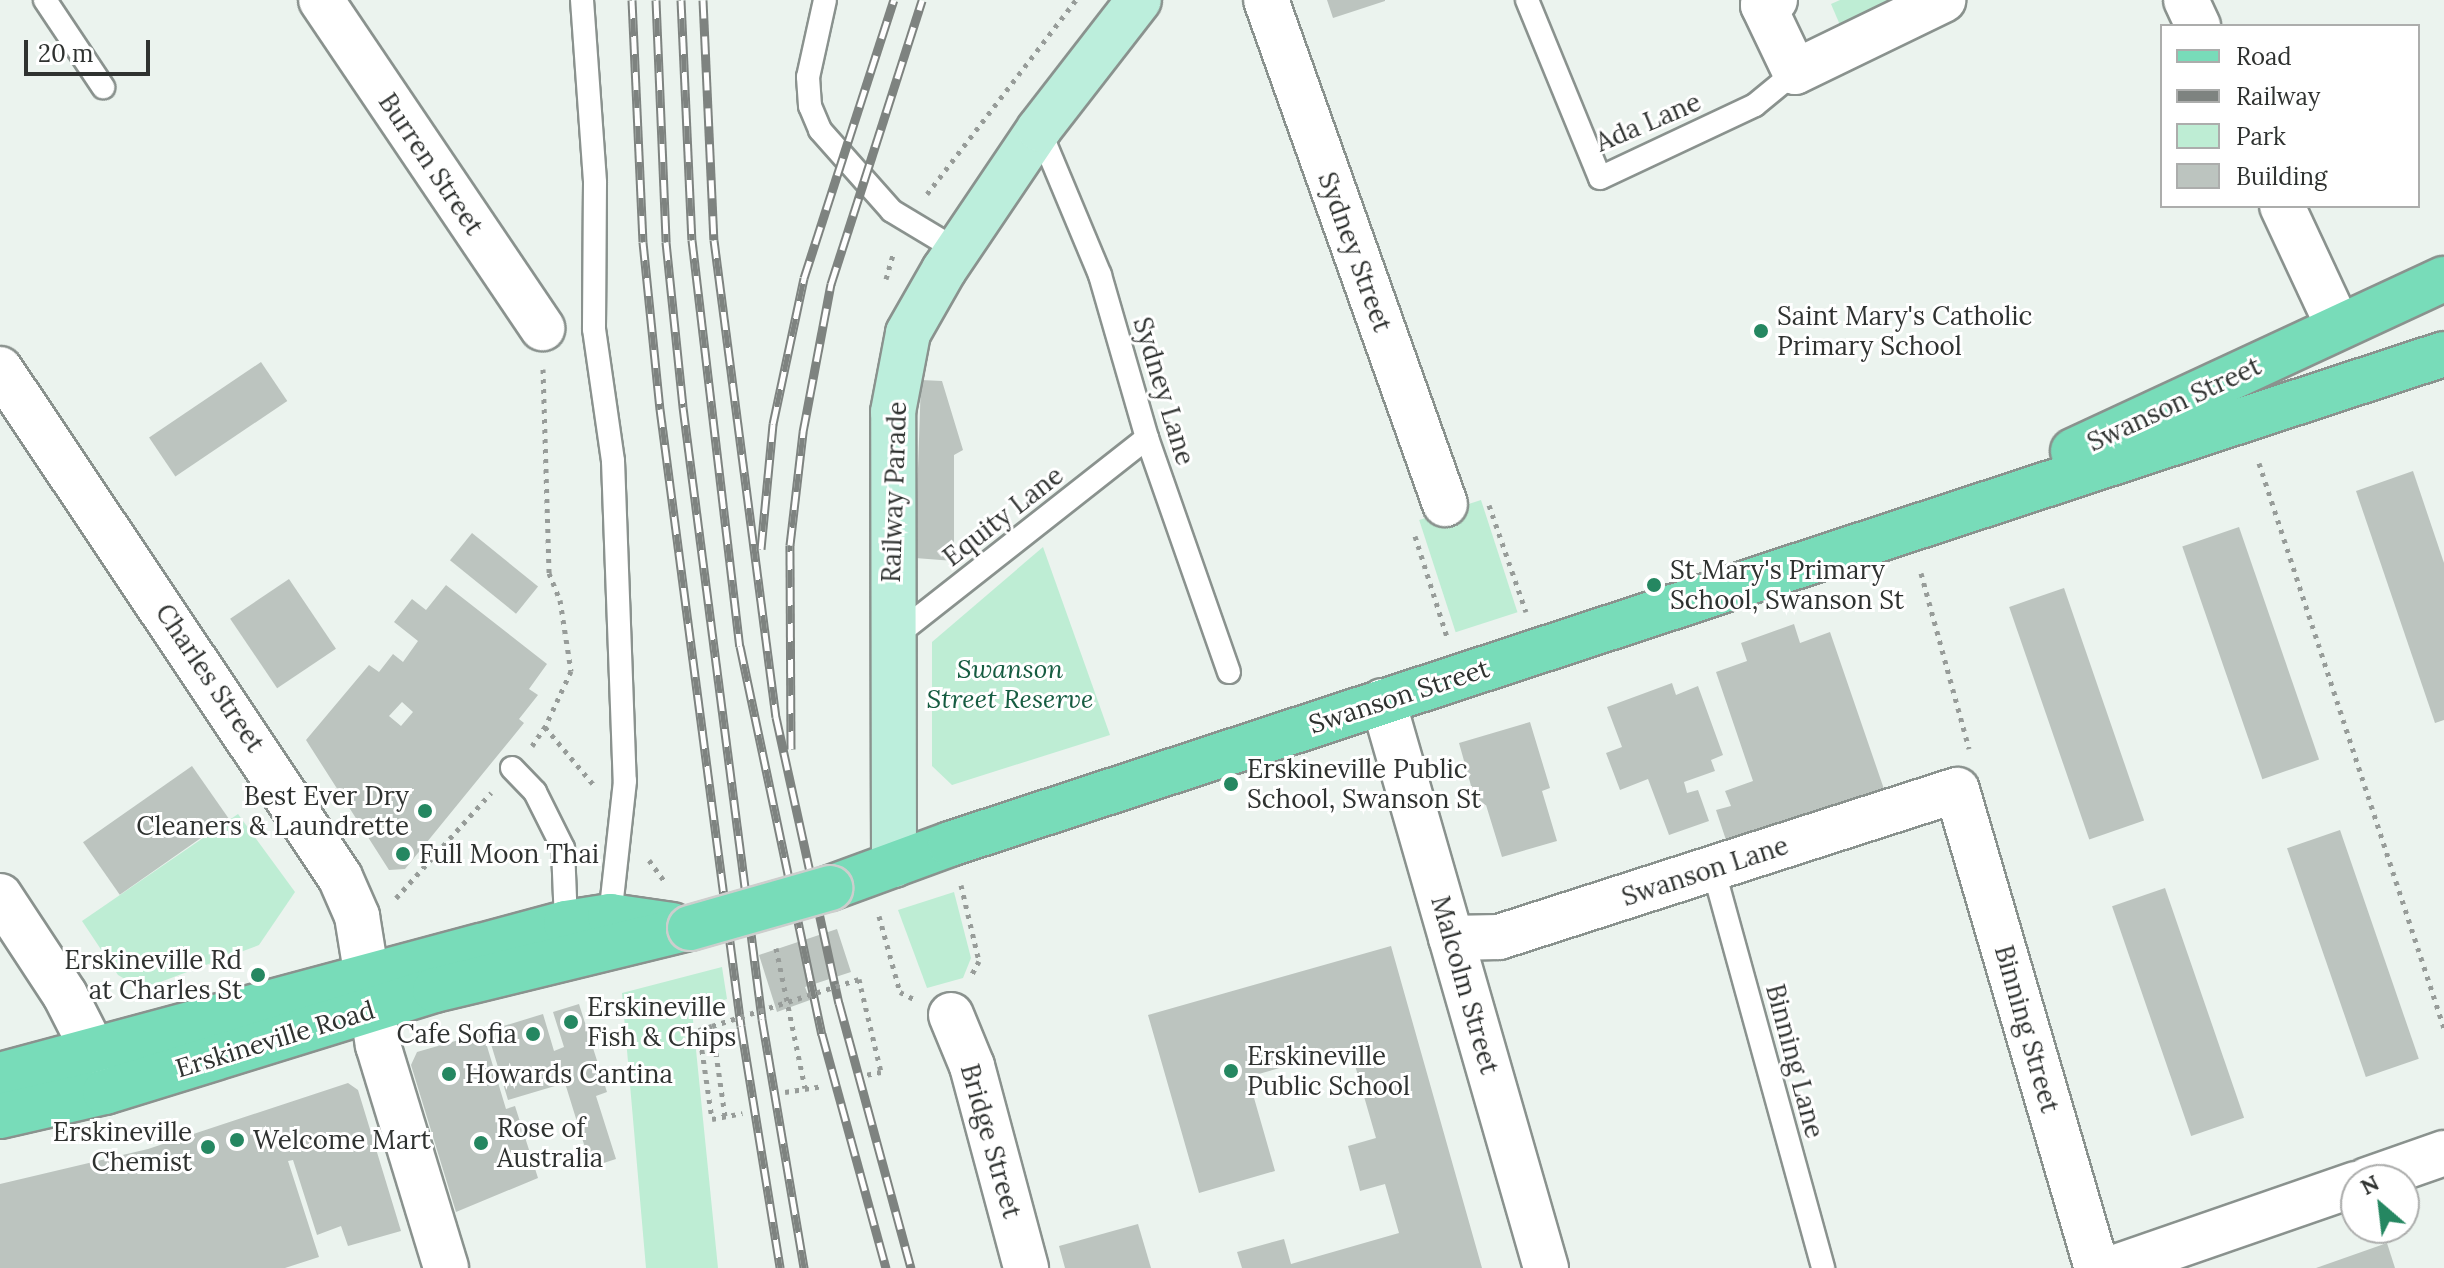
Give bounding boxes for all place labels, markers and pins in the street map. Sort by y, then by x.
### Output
place label: Saint Mary's Catholic Primary School [1777,300,2032,362]
marker: Saint Mary's Catholic Primary School [1752,322,1770,340]
place label: St Mary's Primary School, Swanson St [1670,554,1904,616]
marker: St Mary's Primary School, Swanson St [1645,576,1663,594]
place label: Erskineville Public School, Swanson St [1247,753,1481,814]
marker: Erskineville Public School, Swanson St [1222,775,1240,793]
place label: Best Ever Dry Cleaners & Laundrette [136,780,409,842]
marker: Best Ever Dry Cleaners & Laundrette [416,802,434,820]
place label: Full Moon Thai [419,838,599,870]
marker: Full Moon Thai [394,845,412,863]
place label: Erskineville Rd at Charles St [64,944,242,1006]
marker: Erskineville Rd at Charles St [249,966,267,984]
place label: Erskineville Fish & Chips [587,991,736,1052]
marker: Erskineville Fish & Chips [562,1013,580,1031]
place label: Cafe Sofia [396,1018,517,1050]
marker: Cafe Sofia [524,1025,542,1043]
place label: Erskineville Public School [1247,1040,1410,1102]
place label: Howards Cantina [465,1058,673,1090]
marker: Erskineville Public School [1222,1062,1240,1080]
marker: Howards Cantina [440,1065,458,1083]
place label: Rose of Australia [497,1112,603,1174]
place label: Erskineville Chemist [53,1116,192,1178]
place label: Welcome Mart [253,1124,431,1156]
marker: Welcome Mart [228,1131,246,1149]
marker: Rose of Australia [472,1134,490,1152]
marker: Erskineville Chemist [199,1138,217,1156]

